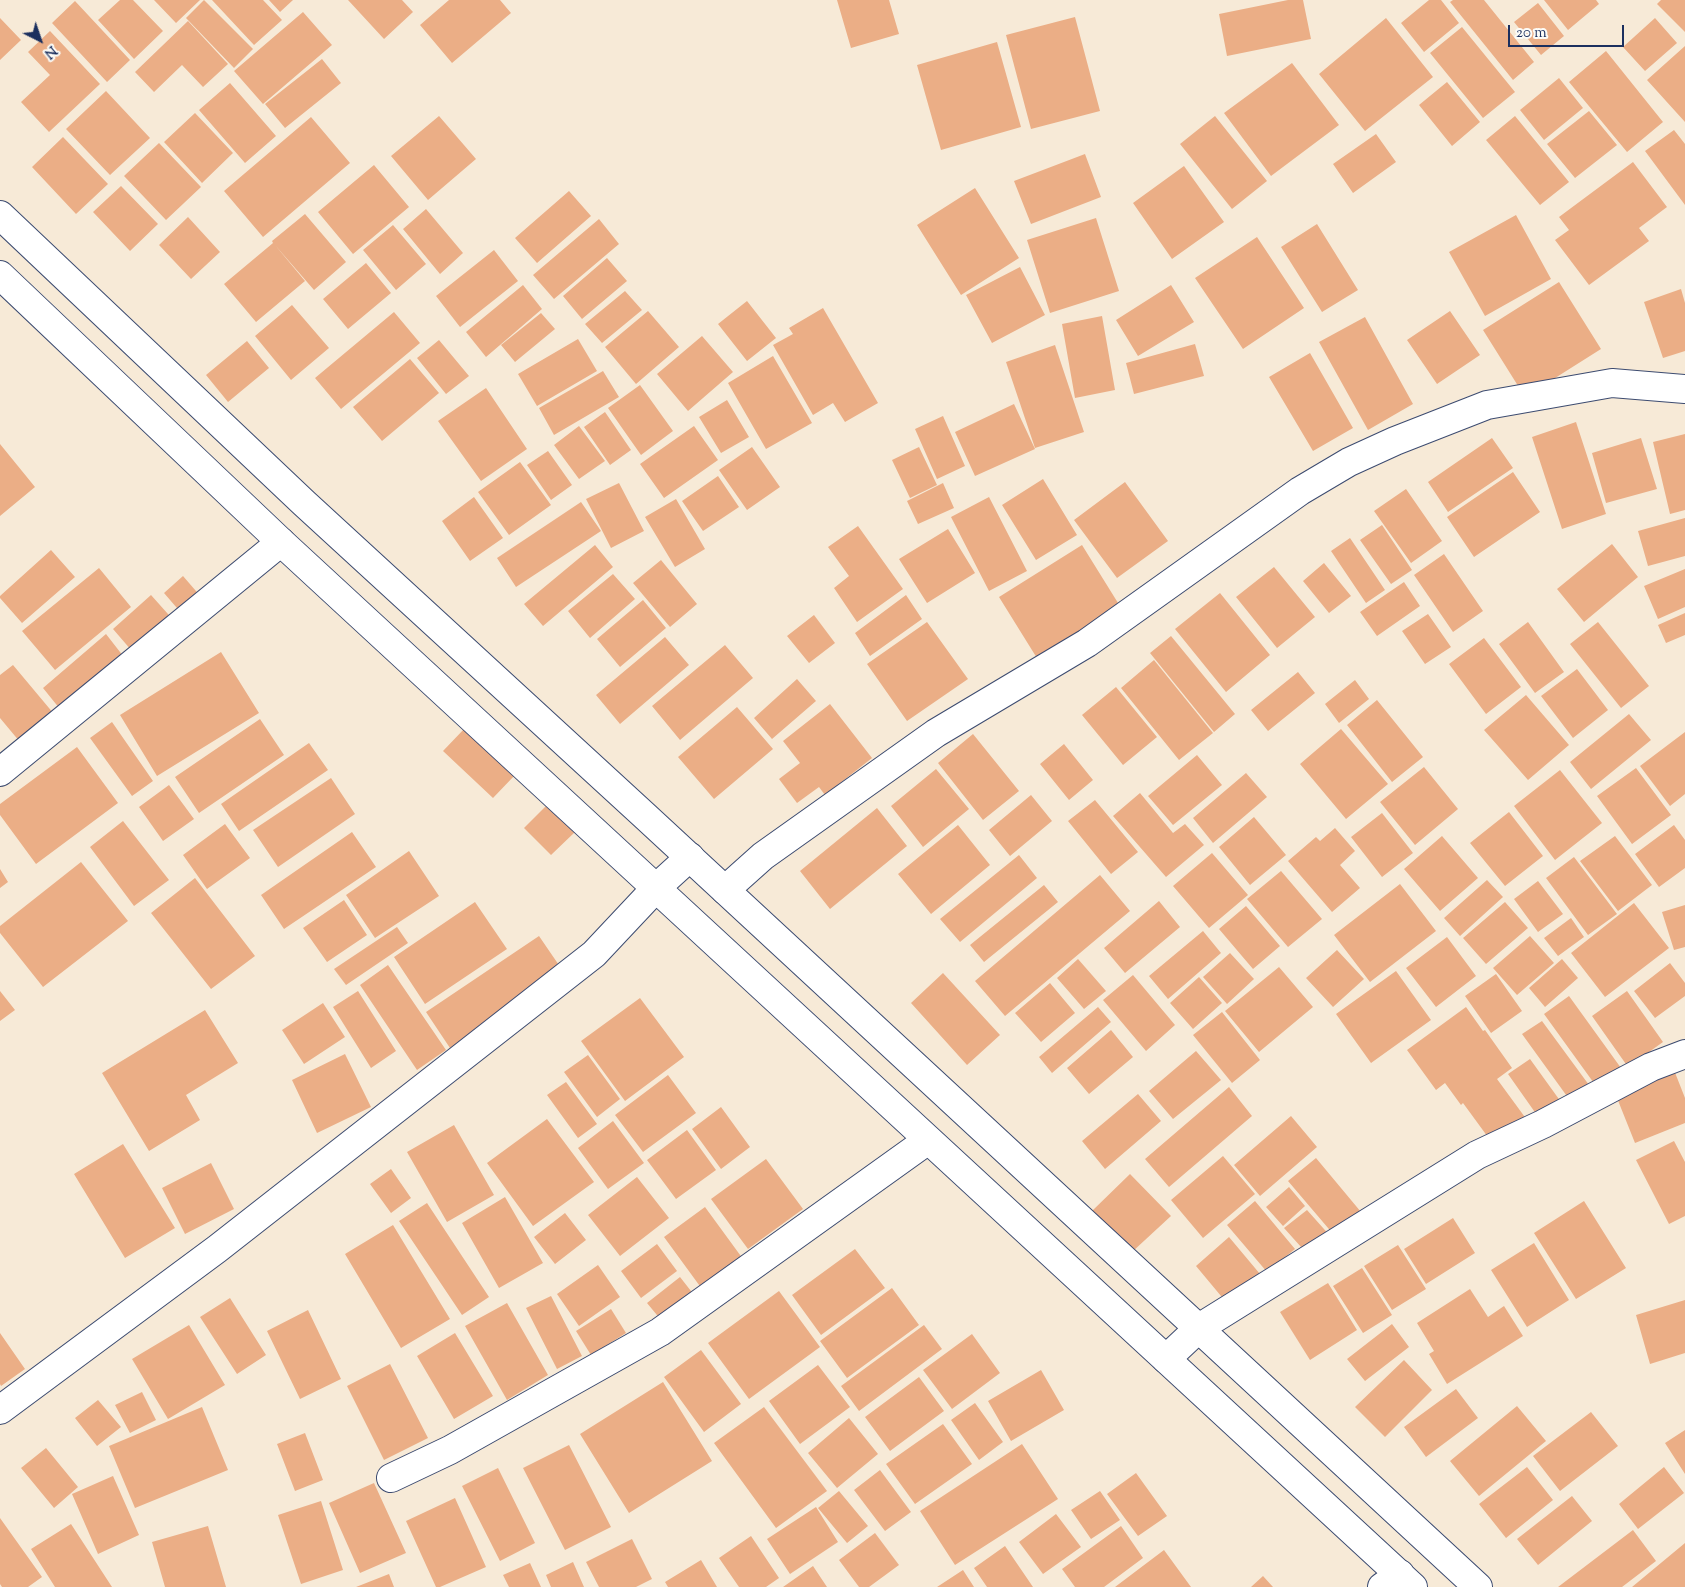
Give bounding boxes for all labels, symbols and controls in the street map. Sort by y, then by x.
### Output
north arrow [15,15,65,65]
scale bar [1510,15,1626,47]
text: 20 m [1516,23,1547,44]
text: N [39,40,61,63]

